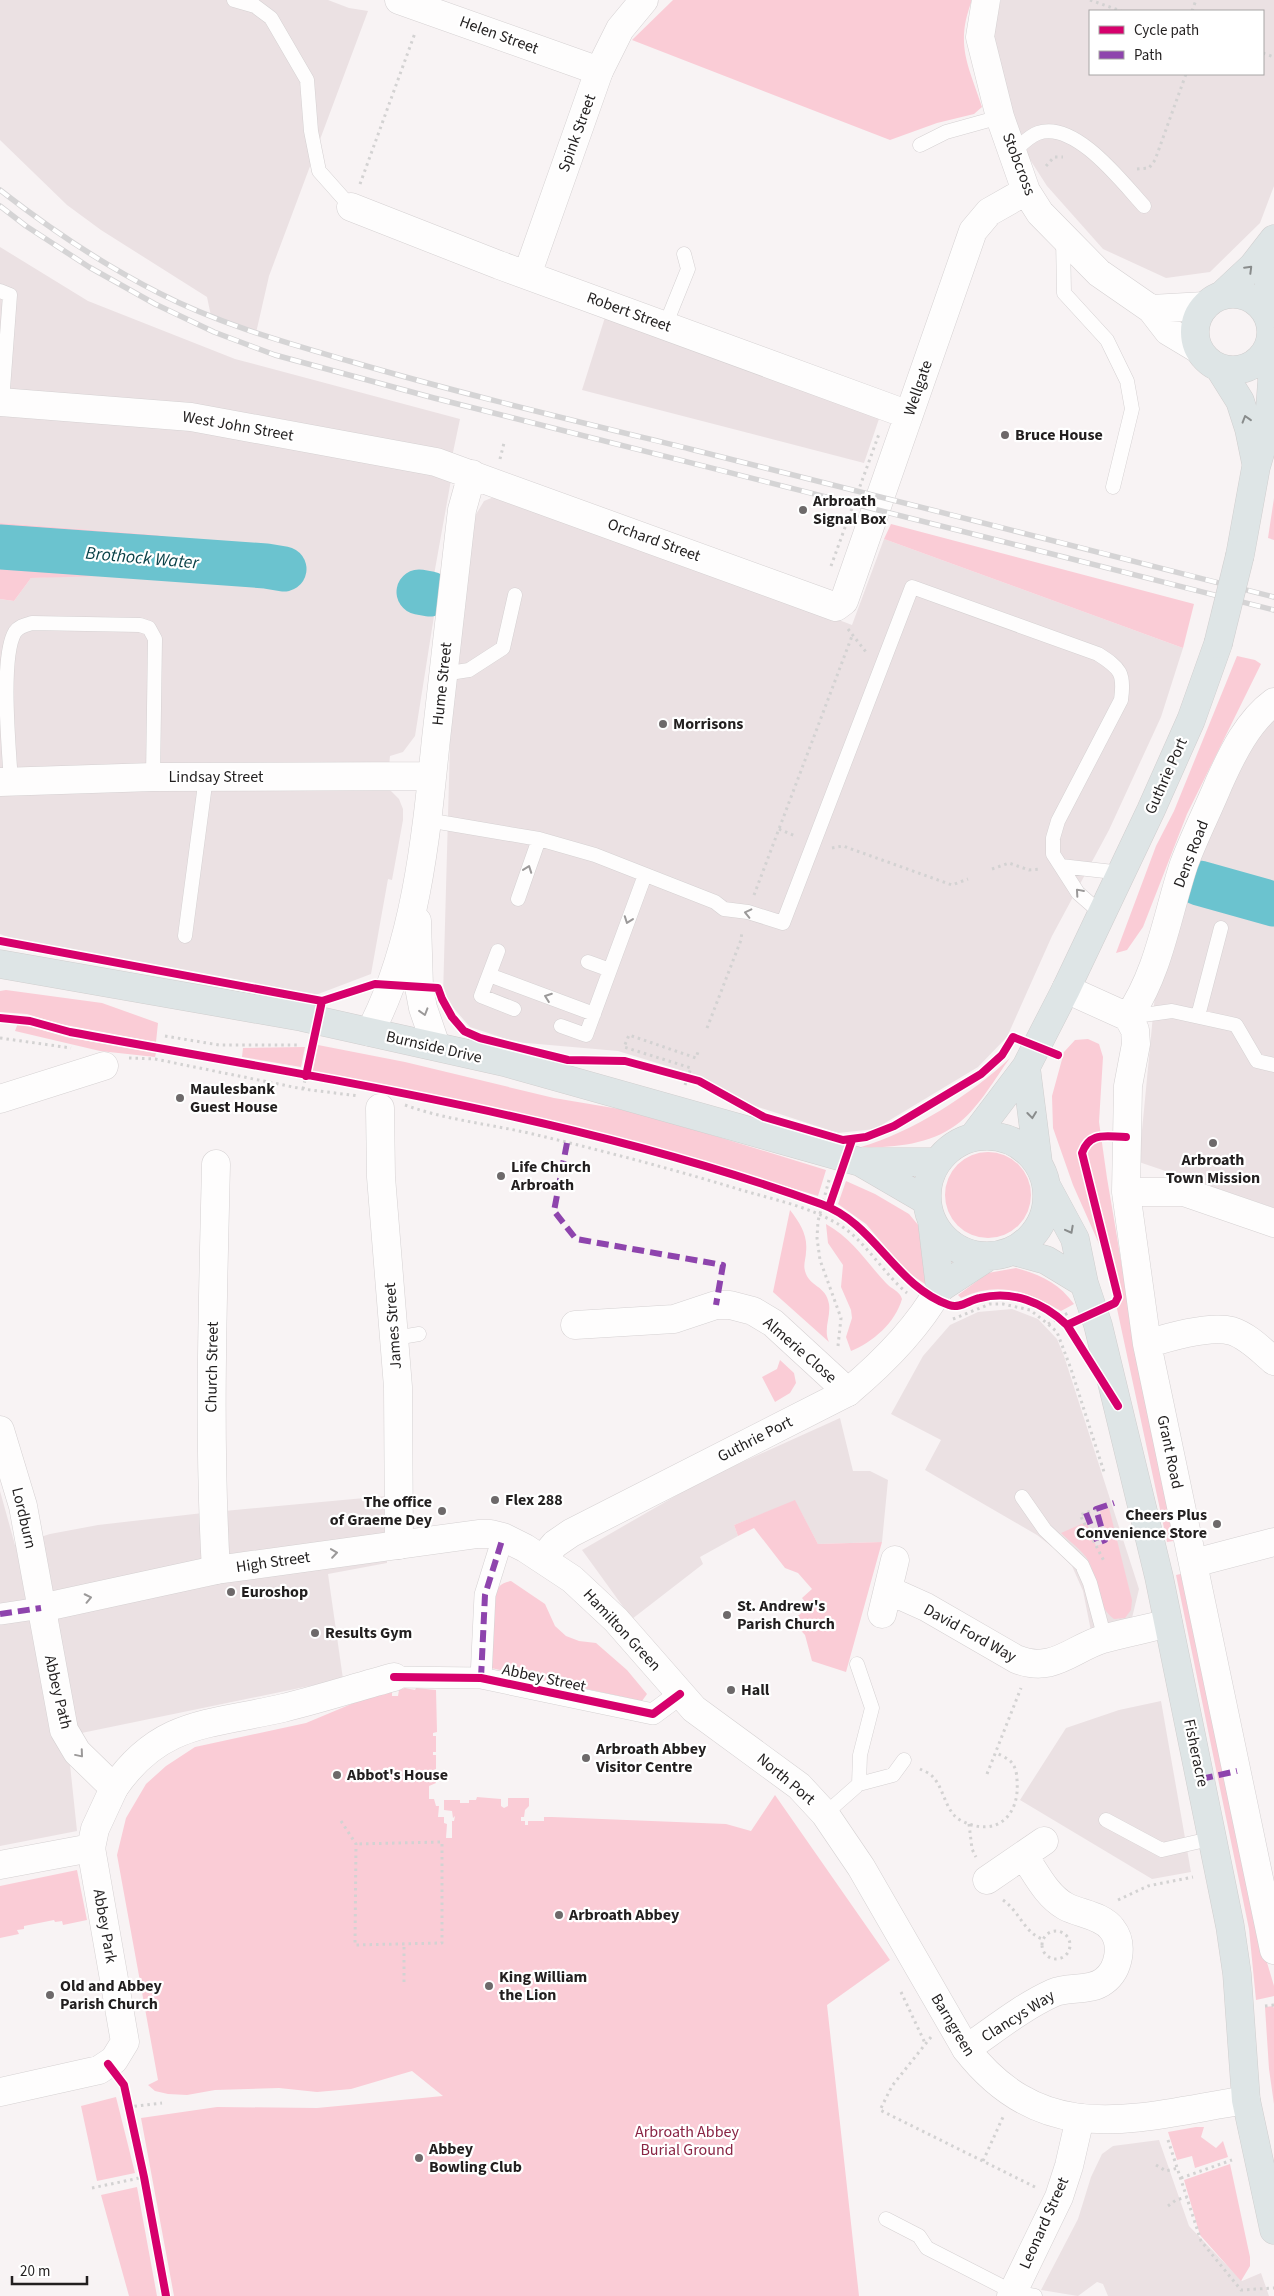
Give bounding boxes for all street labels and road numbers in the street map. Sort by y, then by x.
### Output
street label: Helen Street [457,11,542,60]
street label: Spink Street [553,90,601,175]
street label: Stobcross [997,129,1041,199]
street label: Robert Street [584,287,675,338]
street label: Wellgate [898,357,938,419]
street label: West John Street [181,405,296,447]
street label: Orchard Street [604,513,704,567]
street label: Hume Street [427,641,457,727]
street label: Guthrie Port [1139,734,1193,818]
street label: Lindsay Street [169,766,264,788]
street label: Dens Road [1168,817,1214,891]
street label: Burnside Drive [384,1025,484,1069]
street label: James Street [379,1281,407,1370]
street label: Almerie Close [758,1312,842,1388]
street label: Church Street [200,1321,224,1413]
street label: Guthrie Port [714,1410,797,1467]
street label: Grant Road [1151,1413,1189,1491]
street label: Lordburn [6,1485,42,1551]
street label: High Street [235,1546,312,1578]
street label: Hamilton Green [578,1584,666,1676]
street label: David Ford Way [920,1598,1021,1668]
street label: Abbey Path [39,1653,77,1731]
street label: Abbey Street [500,1658,589,1698]
street label: Fisheracre [1178,1717,1214,1789]
street label: North Port [752,1748,820,1810]
street label: Abbey Park [88,1887,122,1965]
street label: Clancys Way [977,1984,1059,2047]
street label: Barngreen [926,1989,980,2061]
street label: Leonard Street [1014,2173,1074,2273]

